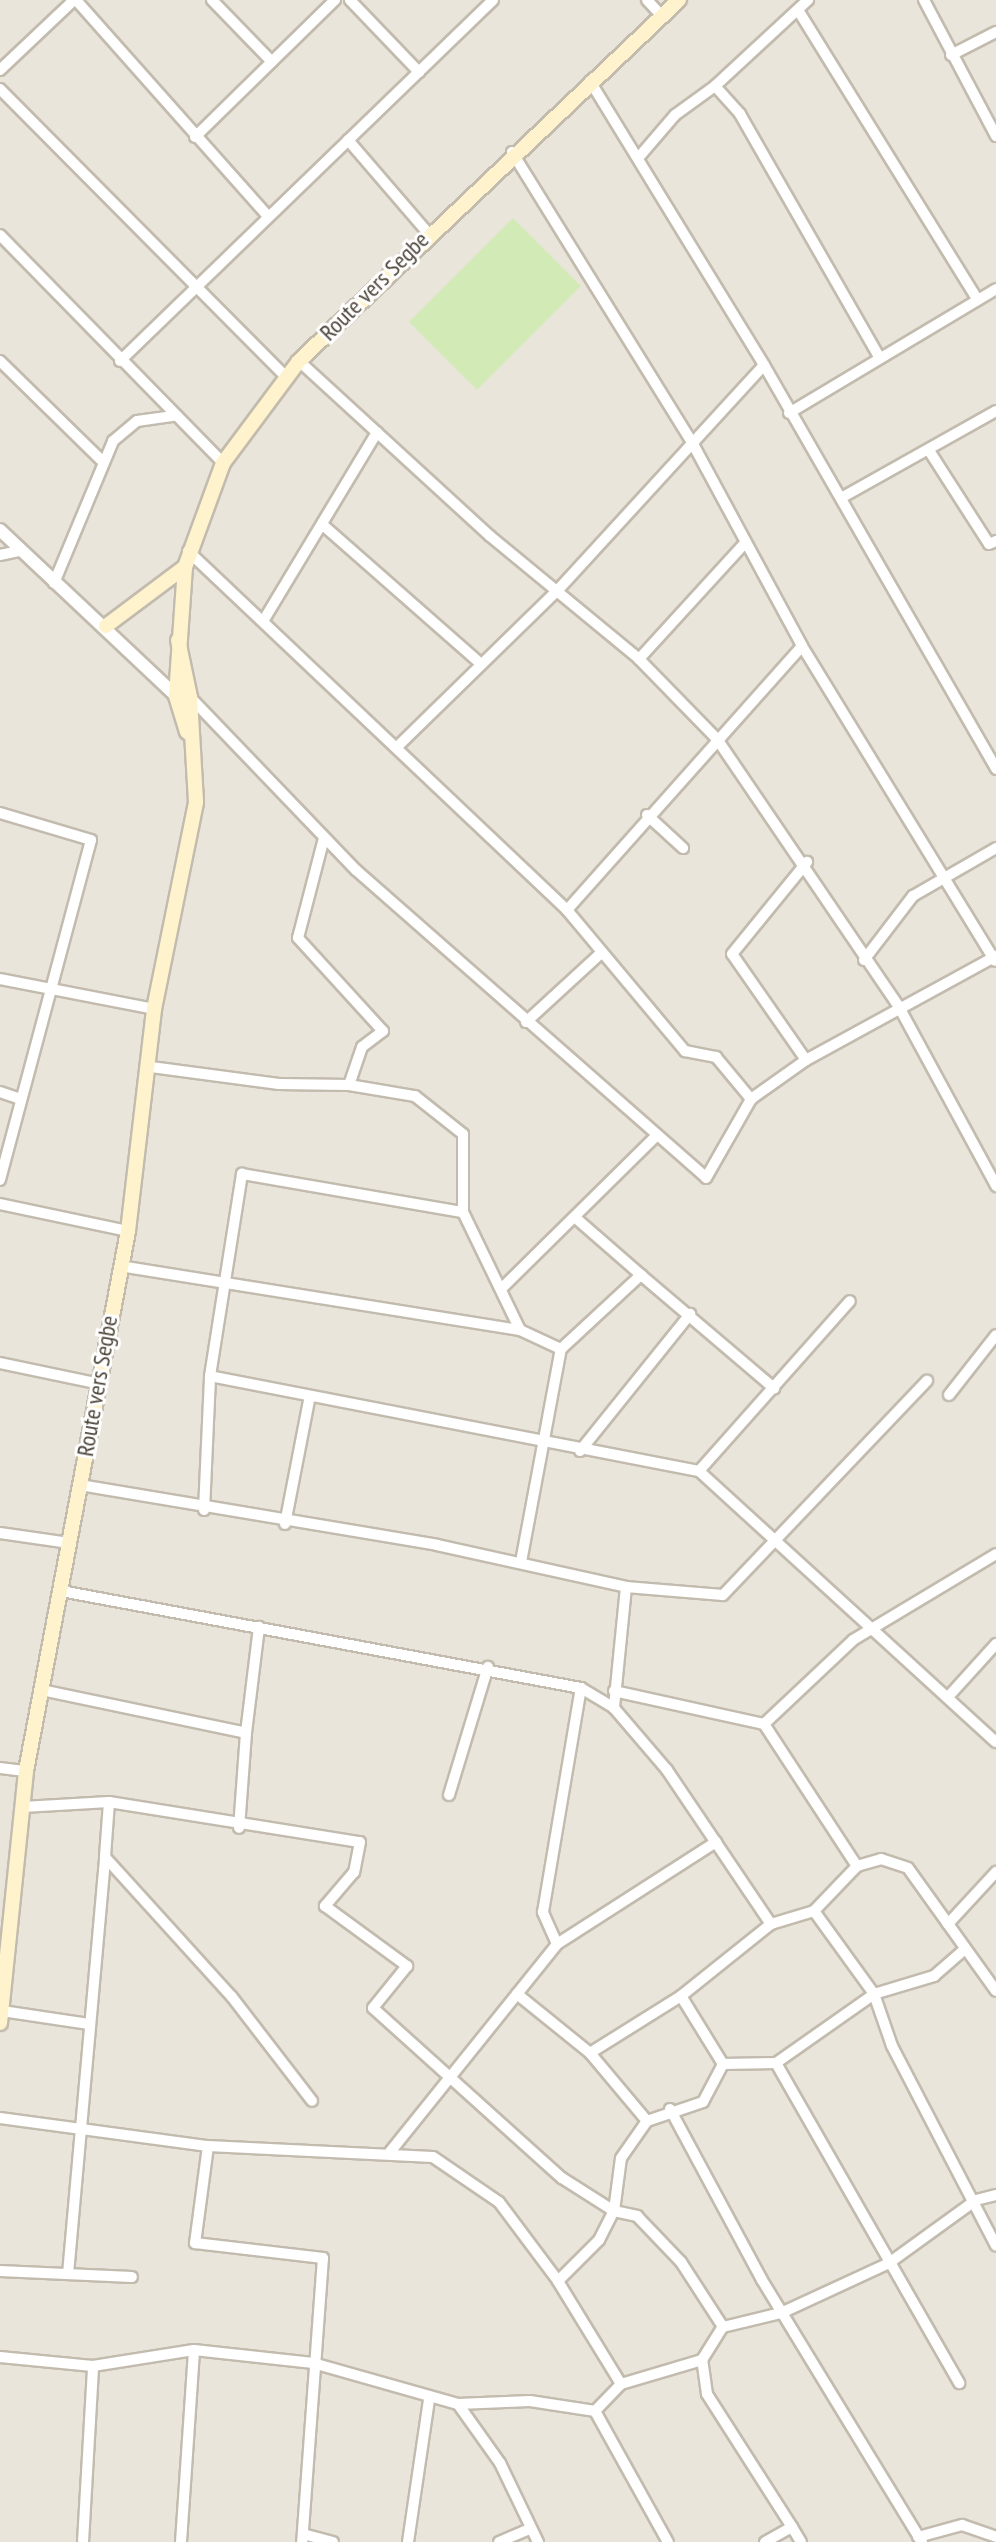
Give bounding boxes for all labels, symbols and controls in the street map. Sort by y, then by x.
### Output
street label: Route vers Segbe [313,225,435,347]
street label: Route vers Segbe [70,1313,124,1459]

